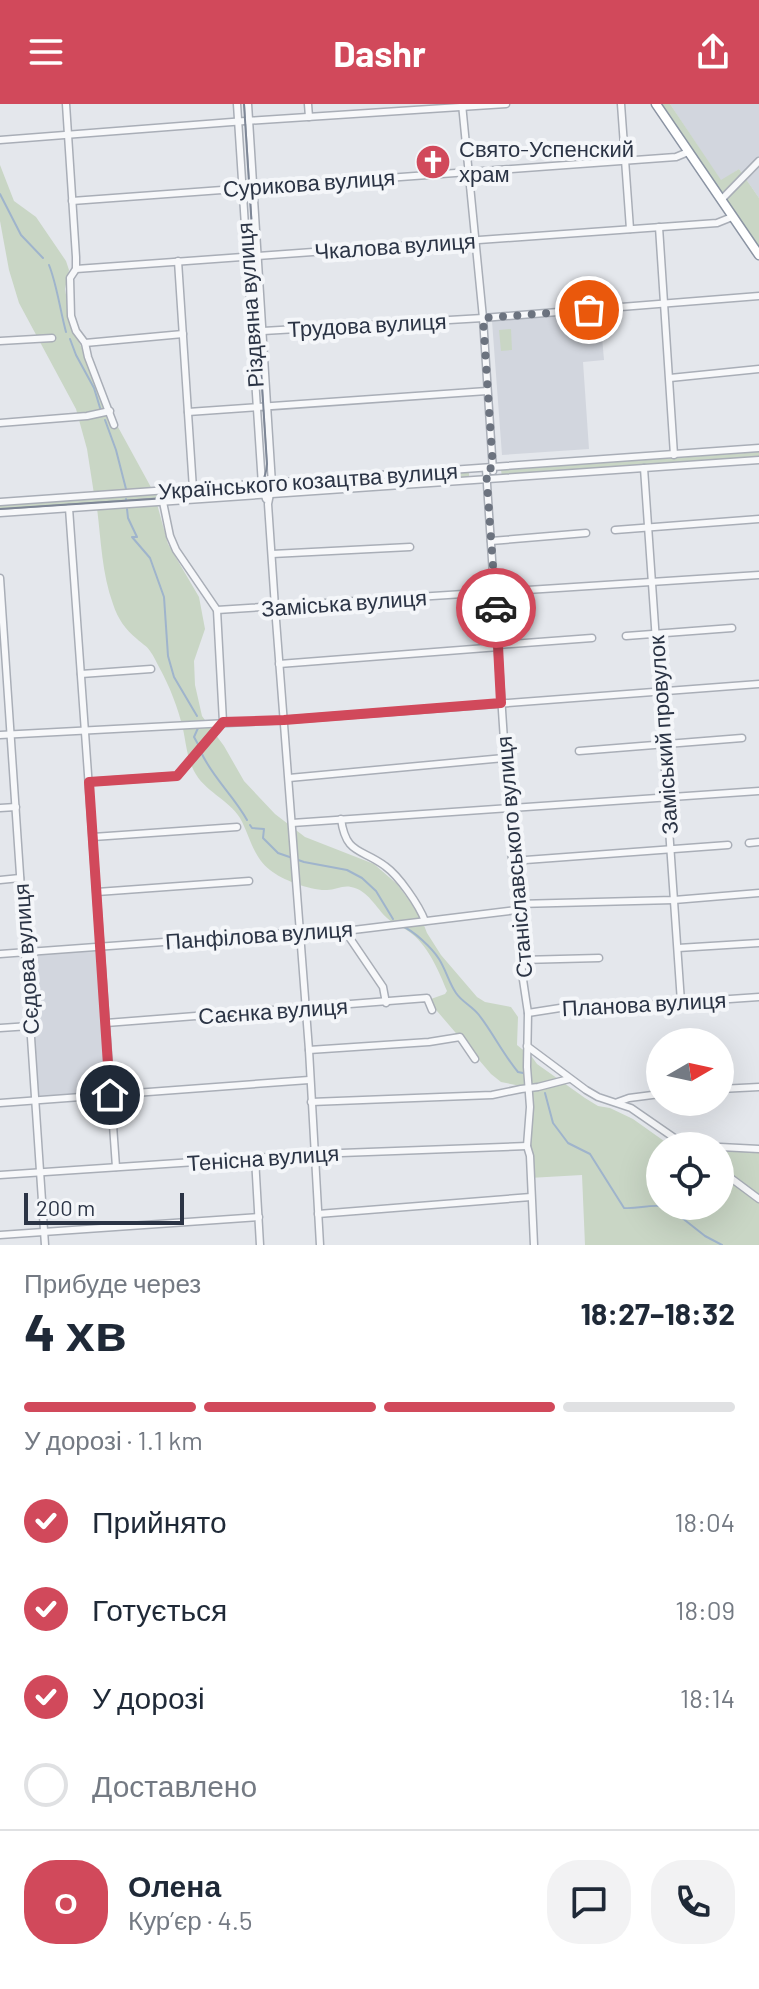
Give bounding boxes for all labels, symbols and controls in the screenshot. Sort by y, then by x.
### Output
icon: menu [24,30,68,74]
icon: share [691,30,735,74]
text: Dashr [333,31,426,74]
place label: Свято-Успенский храм [459,135,634,187]
church icon: Свято-Успенский храм [414,143,452,181]
street label: Сурикова вулиця [222,163,396,202]
street label: Різдвяна вулиця [230,222,269,389]
street label: Чкалова вулиця [313,226,477,265]
pin [555,276,623,344]
icon: bag [567,288,611,332]
street label: Трудова вулиця [287,307,447,342]
street label: Українського козацтва вулиця [157,457,459,504]
courier [456,568,536,648]
street label: Заміська вулиця [260,583,428,622]
icon: car [474,586,518,630]
street label: Заміський провулок [642,634,683,836]
street label: Станіславського вулиця [489,735,538,979]
street label: Сєдова вулиця [7,882,44,1036]
street label: Панфілова вулиця [164,914,354,955]
street label: Планова вулиця [561,986,727,1021]
street label: Саєнка вулиця [197,992,349,1029]
north arrow [646,1028,734,1116]
map controls [646,1028,734,1220]
pin [76,1061,144,1129]
icon: home [88,1073,132,1117]
button: locate [646,1132,734,1220]
street label: Тенісна вулиця [186,1139,340,1176]
scale bar [24,1189,184,1225]
text: 200 m [36,1194,95,1220]
text: Прибуде через [24,1267,201,1298]
text: 18:27–18:32 [581,1295,735,1331]
text: 4 хв [24,1299,127,1361]
text: У дорозі · 1.1 km [24,1424,203,1455]
icon: check [24,1499,68,1543]
text: Прийнято [92,1503,227,1539]
text: 18:04 [675,1506,735,1537]
icon: check [24,1587,68,1631]
text: Готується [92,1591,227,1627]
text: 18:09 [675,1594,735,1625]
icon: check [24,1675,68,1719]
text: У дорозі [92,1679,205,1715]
text: 18:14 [680,1682,735,1713]
text: Доставлено [92,1767,257,1803]
button: chat [547,1860,631,1944]
button: phone [651,1860,735,1944]
text: Олена [128,1867,221,1903]
text: О [54,1884,78,1920]
text: Кур’єр · 4.5 [128,1904,252,1935]

